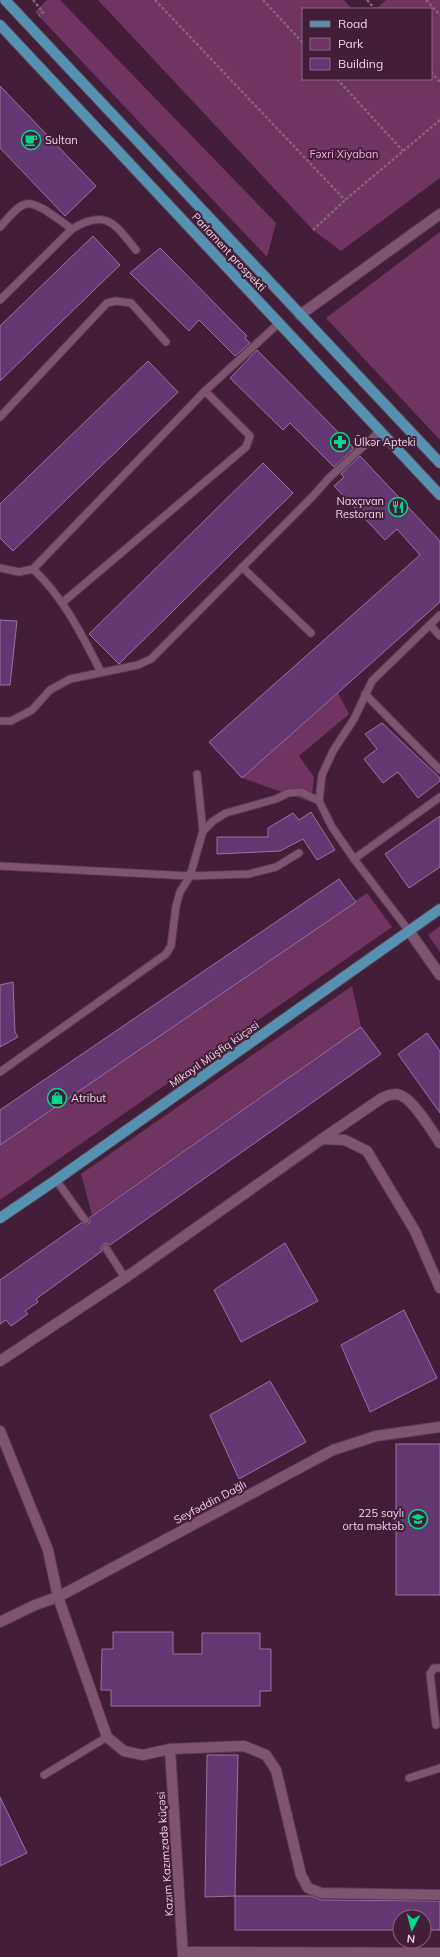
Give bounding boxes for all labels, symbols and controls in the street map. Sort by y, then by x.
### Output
legend [302,8,432,80]
text: Road [338,16,367,31]
text: Park [338,36,364,51]
text: Building [338,56,383,71]
cafe icon: Sultan [20,129,42,151]
place label: Sultan [45,133,78,147]
park label: Fəxri Xiyaban [310,147,378,161]
street label: Parlament prospekti [189,210,269,294]
pharmacy icon: Ülkər Apteki [329,431,351,453]
place label: Ülkər Apteki [354,435,416,449]
place label: Naxçıvan Restoranı [335,494,384,521]
restaurant icon: Naxçıvan Restoranı [387,496,409,518]
street label: Mikayıl Müşfiq küçəsi [166,1018,262,1090]
shop icon: Atribut [46,1087,68,1109]
place label: Atribut [71,1091,106,1105]
street label: Seyfəddin Dağlı [171,1477,249,1527]
place label: 225 saylı orta məktəb [343,1506,404,1533]
school or university icon: 225 saylı orta məktəb [407,1508,429,1530]
street label: Kazım Kazımzadə küçəsi [154,1791,176,1917]
north arrow [392,1909,432,1949]
text: N [406,1932,416,1946]

